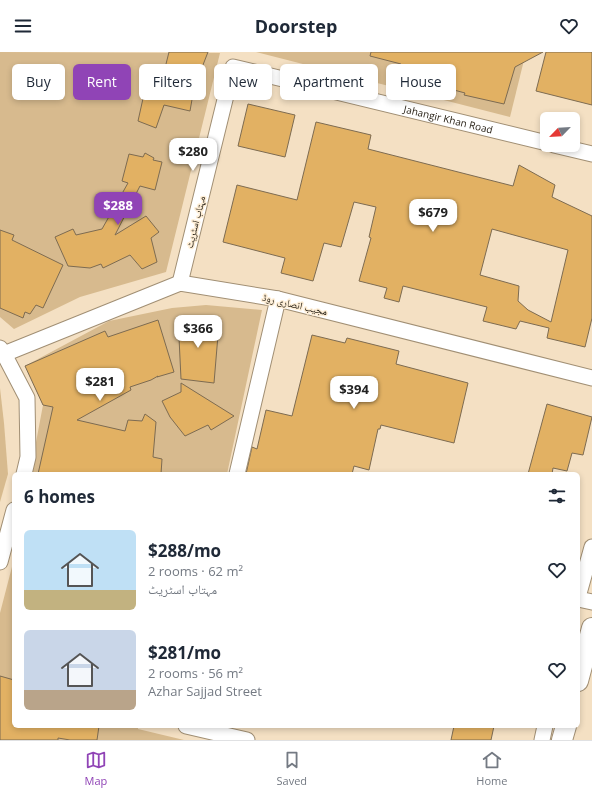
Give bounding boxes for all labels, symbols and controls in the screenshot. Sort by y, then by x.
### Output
text: Doorstep [255,14,337,38]
icon: menu [12,15,34,37]
icon: heart [558,15,580,37]
chip: Buy [12,64,65,100]
chip: Rent [73,64,131,100]
chip: Filters [139,64,206,100]
chip: New [214,64,272,100]
chip: Apartment [280,64,378,100]
chip: House [386,64,456,100]
street label: Jahangir Khan Road [401,101,494,137]
north arrow [540,112,580,152]
map controls [540,112,580,152]
pin: $280 [169,138,217,172]
text: $280 [178,142,208,160]
pin: $288 [94,192,142,226]
street label: مہتاب اسٹریٹ [182,194,208,249]
text: $288 [103,196,133,214]
pin: $679 [409,199,457,233]
text: $679 [418,203,448,221]
street label: مجیب انصاری روڈ [261,290,329,318]
pin: $366 [174,315,222,349]
text: $366 [183,319,213,337]
pin: $281 [76,368,124,402]
text: $281 [85,372,115,390]
pin: $394 [330,376,378,410]
text: $394 [339,380,369,398]
text: 6 homes [24,485,95,508]
icon: filters [546,485,568,507]
text: $288/mo [148,539,221,562]
icon: home [56,546,104,594]
icon: heart [546,559,568,581]
text: 2 rooms · 62 m² [148,562,243,580]
text: مہتاب اسٹریٹ [148,580,217,598]
text: $281/mo [148,641,221,664]
icon: home [56,646,104,694]
icon: heart [546,659,568,681]
text: 2 rooms · 56 m² [148,664,243,682]
text: Azhar Sajjad Street [148,682,262,700]
tab: Map [85,749,107,788]
tab: Saved [277,749,307,788]
tab: Home [476,749,507,788]

